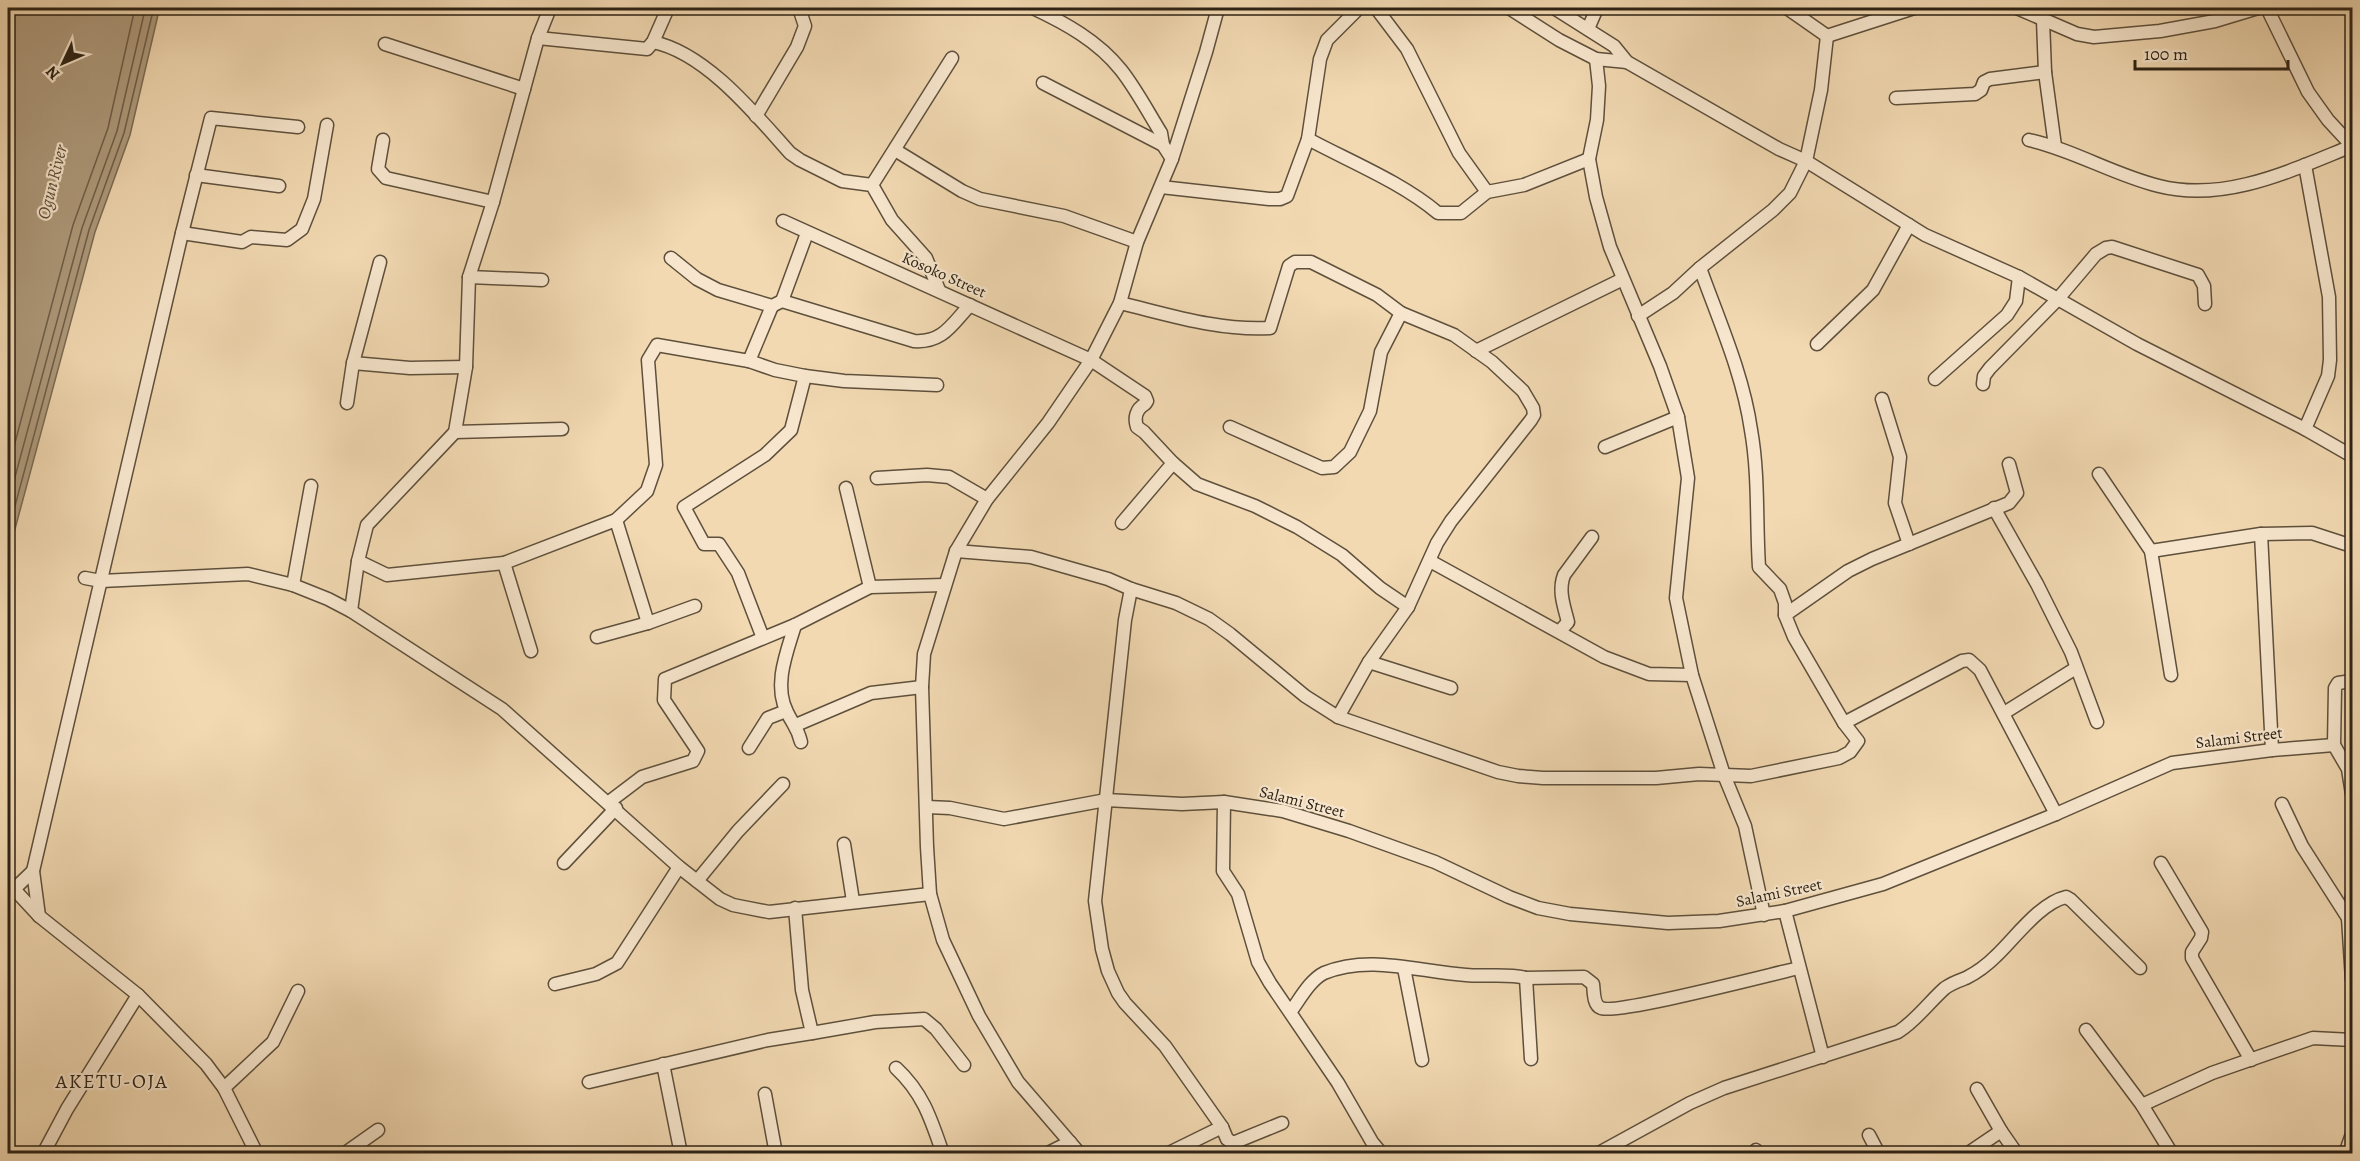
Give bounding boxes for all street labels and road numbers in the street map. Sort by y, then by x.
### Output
street label: Kosoko Street [898,247,990,303]
street label: Salami Street [2194,722,2284,754]
street label: Salami Street [1257,781,1347,823]
street label: Salami Street [1734,873,1824,913]

